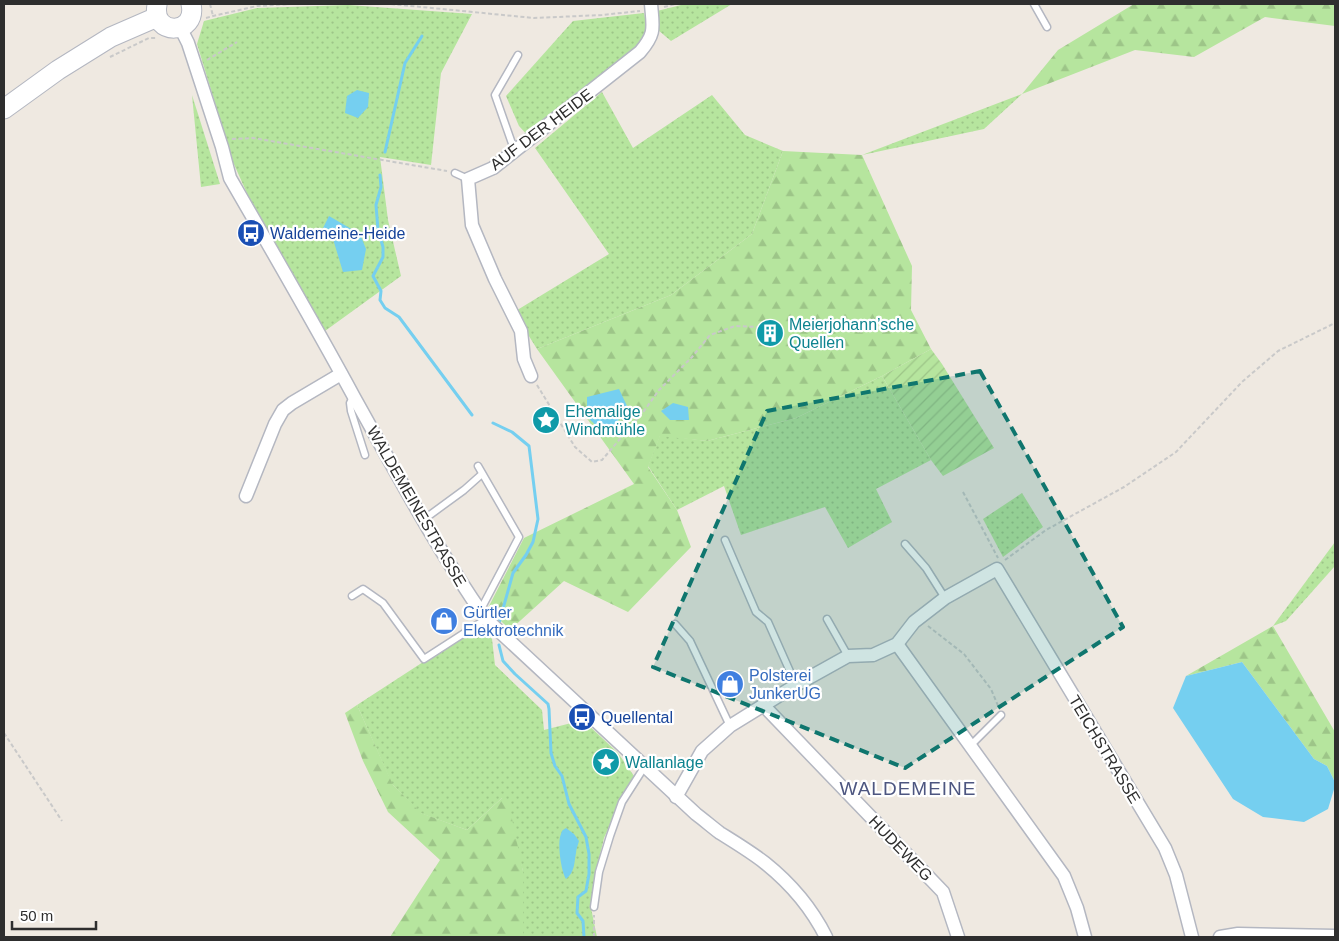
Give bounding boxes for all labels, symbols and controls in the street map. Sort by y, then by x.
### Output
street label: AUF DER HEIDE [487,85,596,173]
bus stop icon: Waldemeine-Heide [236,218,266,248]
place label: Waldemeine-Heide [270,225,406,242]
place label: Meierjohann’sche Quellen [789,316,914,351]
building icon: Meierjohann’sche Quellen [755,318,785,348]
place label: Ehemalige Windmühle [565,403,645,438]
place icon: Ehemalige Windmühle [531,405,561,435]
street label: WALDEMEINESTRASSE [364,423,469,589]
place label: Gürtler Elektrotechnik [463,604,564,639]
shop icon: Gürtler Elektrotechnik [429,606,459,636]
place label: Polsterei JunkerUG [749,667,821,702]
shop icon: Polsterei JunkerUG [715,669,745,699]
street label: TEICHSTRASSE [1066,692,1143,806]
bus stop icon: Quellental [567,702,597,732]
place label: Quellental [601,709,673,726]
place icon: Wallanlage [591,747,621,777]
place label: Wallanlage [625,754,704,771]
district label: WALDEMEINE [839,778,977,799]
street label: HUDEWEG [866,812,936,884]
scale bar [12,898,96,930]
text: 50 m [20,907,53,924]

